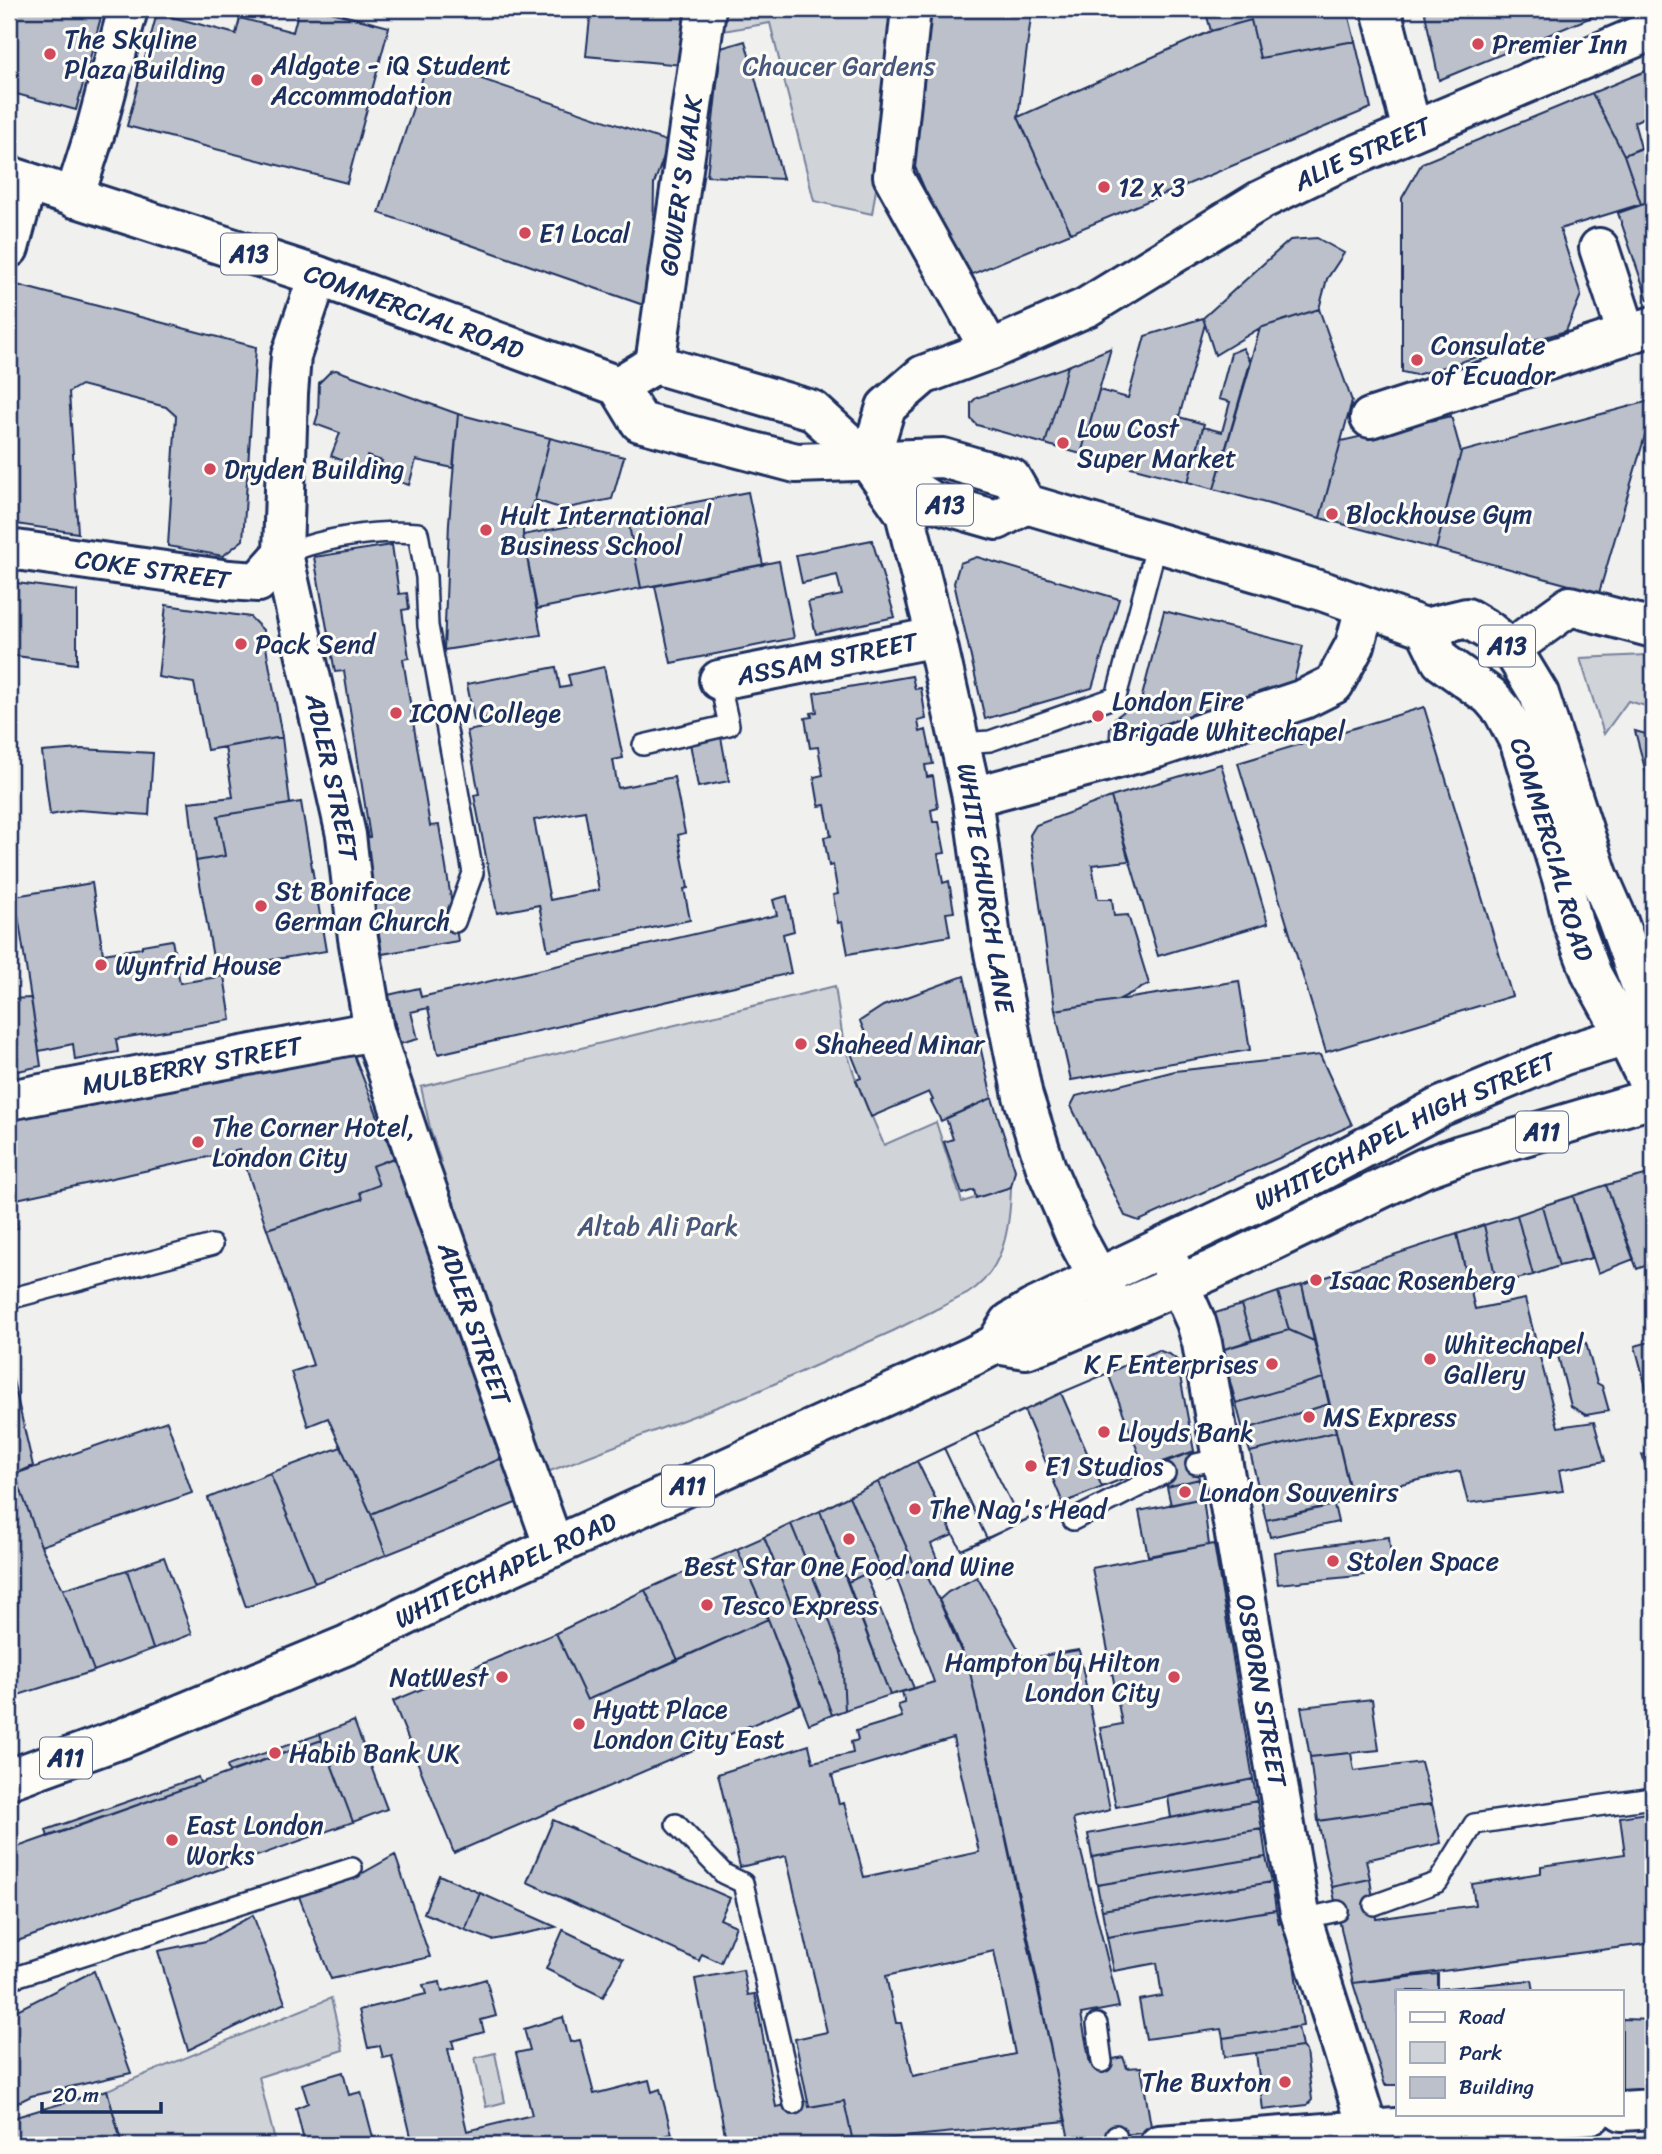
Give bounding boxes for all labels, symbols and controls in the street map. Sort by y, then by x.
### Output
place label: The Skyline Plaza Building [64,16,226,92]
place label: Premier Inn [1492,21,1627,67]
marker: Premier Inn [1470,36,1486,52]
place label: Aldgate - iQ Student Accommodation [270,42,511,118]
park label: Chaucer Gardens [743,43,936,89]
marker: The Skyline Plaza Building [42,46,58,62]
marker: Aldgate - iQ Student Accommodation [249,72,265,88]
street label: GOWER'S WALK [645,92,716,279]
street label: ALIE STREET [1285,102,1440,204]
place label: 12 x 3 [1118,164,1185,210]
marker: 12 x 3 [1096,179,1112,195]
place label: E1 Local [539,210,631,256]
marker: E1 Local [517,225,533,241]
road number: A13 [221,233,277,274]
street label: COMMERCIAL ROAD [298,250,531,373]
place label: Consulate of Ecuador [1431,322,1556,398]
marker: Consulate of Ecuador [1409,352,1425,368]
place label: Low Cost Super Market [1077,405,1236,481]
marker: Low Cost Super Market [1055,435,1071,451]
place label: Dryden Building [224,446,405,492]
marker: Dryden Building [202,461,218,477]
road number: A13 [917,484,973,526]
place label: Blockhouse Gym [1346,491,1532,537]
place label: Hult International Business School [500,492,712,568]
marker: Blockhouse Gym [1324,506,1340,522]
marker: Hult International Business School [478,522,494,538]
street label: COKE STREET [72,536,235,603]
street label: ASSAM STREET [732,618,923,699]
place label: Pack Send [255,621,377,667]
road number: A13 [1479,626,1535,666]
marker: Pack Send [233,636,249,652]
place label: London Fire Brigade Whitechapel [1112,678,1346,754]
street label: ADLER STREET [292,688,372,865]
place label: ICON College [409,690,561,736]
marker: ICON College [388,705,404,721]
marker: London Fire Brigade Whitechapel [1090,708,1106,724]
street label: COMMERCIAL ROAD [1497,732,1608,968]
street label: WHITE CHURCH LANE [944,760,1029,1018]
place label: St Boniface German Church [275,868,450,944]
marker: St Boniface German Church [253,898,269,914]
place label: Wynfrid House [115,942,282,988]
marker: Wynfrid House [93,957,109,973]
place label: Shaheed Minar [815,1021,985,1067]
street label: MULBERRY STREET [78,1022,307,1109]
marker: Shaheed Minar [793,1036,809,1052]
street label: WHITECHAPEL HIGH STREET [1246,1037,1565,1224]
place label: The Corner Hotel, London City [212,1104,415,1180]
road number: A11 [1516,1112,1568,1152]
marker: The Corner Hotel, London City [190,1134,206,1150]
park label: Altab Ali Park [576,1203,739,1249]
street label: ADLER STREET [424,1235,525,1413]
place label: Isaac Rosenberg [1329,1257,1516,1303]
marker: Isaac Rosenberg [1308,1272,1324,1288]
place label: Whitechapel Gallery [1444,1321,1584,1397]
place label: K F Enterprises [1084,1341,1259,1387]
marker: Whitechapel Gallery [1422,1351,1438,1367]
marker: K F Enterprises [1264,1356,1280,1372]
place label: MS Express [1323,1394,1457,1440]
place label: Lloyds Bank [1118,1409,1254,1455]
marker: MS Express [1301,1409,1317,1425]
marker: Lloyds Bank [1096,1424,1112,1440]
place label: E1 Studios [1045,1443,1164,1489]
marker: E1 Studios [1023,1458,1039,1474]
road number: A11 [662,1466,714,1506]
place label: London Souvenirs [1199,1469,1399,1515]
marker: London Souvenirs [1177,1484,1193,1500]
place label: The Nag's Head [929,1486,1109,1532]
street label: WHITECHAPEL ROAD [386,1498,624,1641]
marker: The Nag's Head [907,1501,923,1517]
marker: Best Star One Food and Wine [841,1531,857,1547]
place label: Stolen Space [1347,1538,1499,1584]
place label: Best Star One Food and Wine [684,1543,1014,1589]
marker: Stolen Space [1325,1553,1341,1569]
place label: Tesco Express [721,1582,880,1628]
street label: OSBORN STREET [1223,1591,1301,1792]
marker: Tesco Express [699,1597,715,1613]
place label: Hampton by Hilton London City [945,1639,1161,1715]
place label: NatWest [389,1654,490,1700]
marker: NatWest [494,1669,510,1685]
marker: Hampton by Hilton London City [1166,1669,1182,1685]
place label: Hyatt Place London City East [593,1686,785,1762]
marker: Hyatt Place London City East [571,1716,587,1732]
place label: Habib Bank UK [289,1730,460,1776]
road number: A11 [40,1738,92,1778]
marker: Habib Bank UK [267,1745,283,1761]
place label: East London Works [186,1802,324,1878]
marker: East London Works [164,1832,180,1848]
legend [1396,1990,1624,2116]
text: Road [1459,1998,1506,2036]
text: Park [1459,2034,1502,2072]
place label: The Buxton [1142,2059,1271,2105]
text: Building [1459,2068,1535,2106]
scale bar [42,2070,161,2114]
marker: The Buxton [1277,2074,1293,2090]
text: 20 m [52,2076,99,2114]

